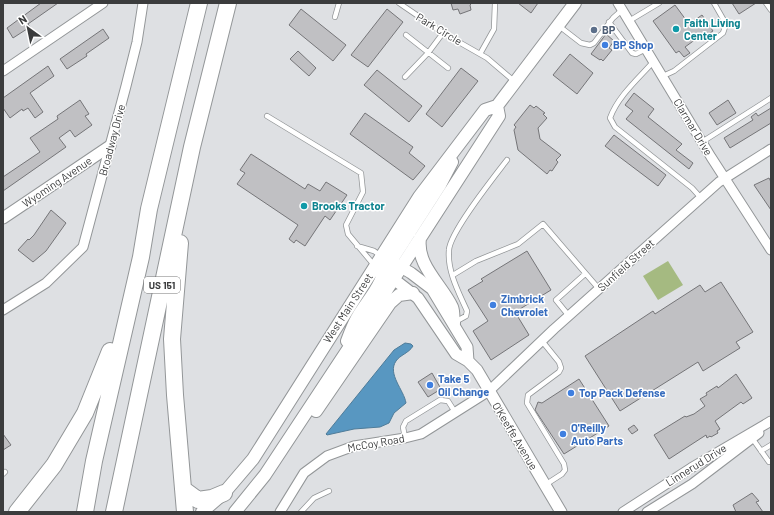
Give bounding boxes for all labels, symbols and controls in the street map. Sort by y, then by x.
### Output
north arrow [8,8,48,48]
street label: Park Circle [414,10,465,47]
text: N [16,12,29,27]
place label: Faith Living Center [684,16,740,42]
place label: BP [602,23,616,36]
marker: Faith Living Center [671,24,681,34]
marker: BP [589,25,599,35]
place label: BP Shop [613,38,654,51]
marker: BP Shop [600,40,610,50]
street label: Clarmar Drive [671,96,716,158]
street label: Broadway Drive [96,103,127,177]
street label: Wyoming Avenue [19,153,94,210]
place label: Brooks Tractor [312,199,386,212]
marker: Brooks Tractor [299,201,309,211]
street label: Sunfield Street [595,236,657,293]
street label: West Main Street [320,270,375,345]
road number: US 151 [144,277,180,293]
place label: Zimbrick Chevrolet [501,292,548,318]
marker: Zimbrick Chevrolet [488,300,498,310]
place label: Take 5 Oil Change [438,372,489,398]
marker: Take 5 Oil Change [425,380,435,390]
place label: Top Pack Defense [579,386,666,399]
marker: Top Pack Defense [566,388,576,398]
street label: O'Keeffe Avenue [490,399,541,472]
place label: O'Reilly Auto Parts [571,421,624,447]
marker: O'Reilly Auto Parts [558,429,568,439]
street label: McCoy Road [346,431,405,454]
street label: Linnerud Drive [663,441,729,488]

